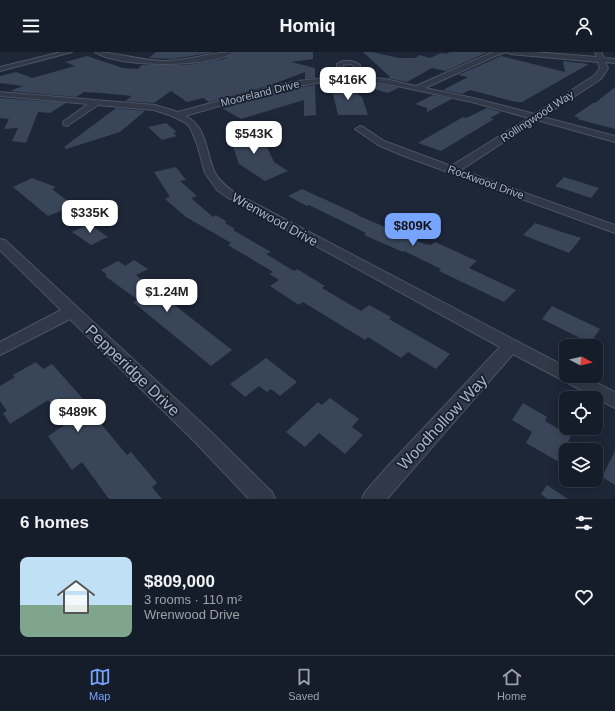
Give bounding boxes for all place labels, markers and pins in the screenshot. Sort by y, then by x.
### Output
pin: $416K [320,67,376,101]
pin: $543K [226,121,282,155]
pin: $335K [62,200,118,234]
pin: $809K [385,213,441,247]
pin: $1.24M [134,279,200,313]
pin: $489K [50,399,106,433]

